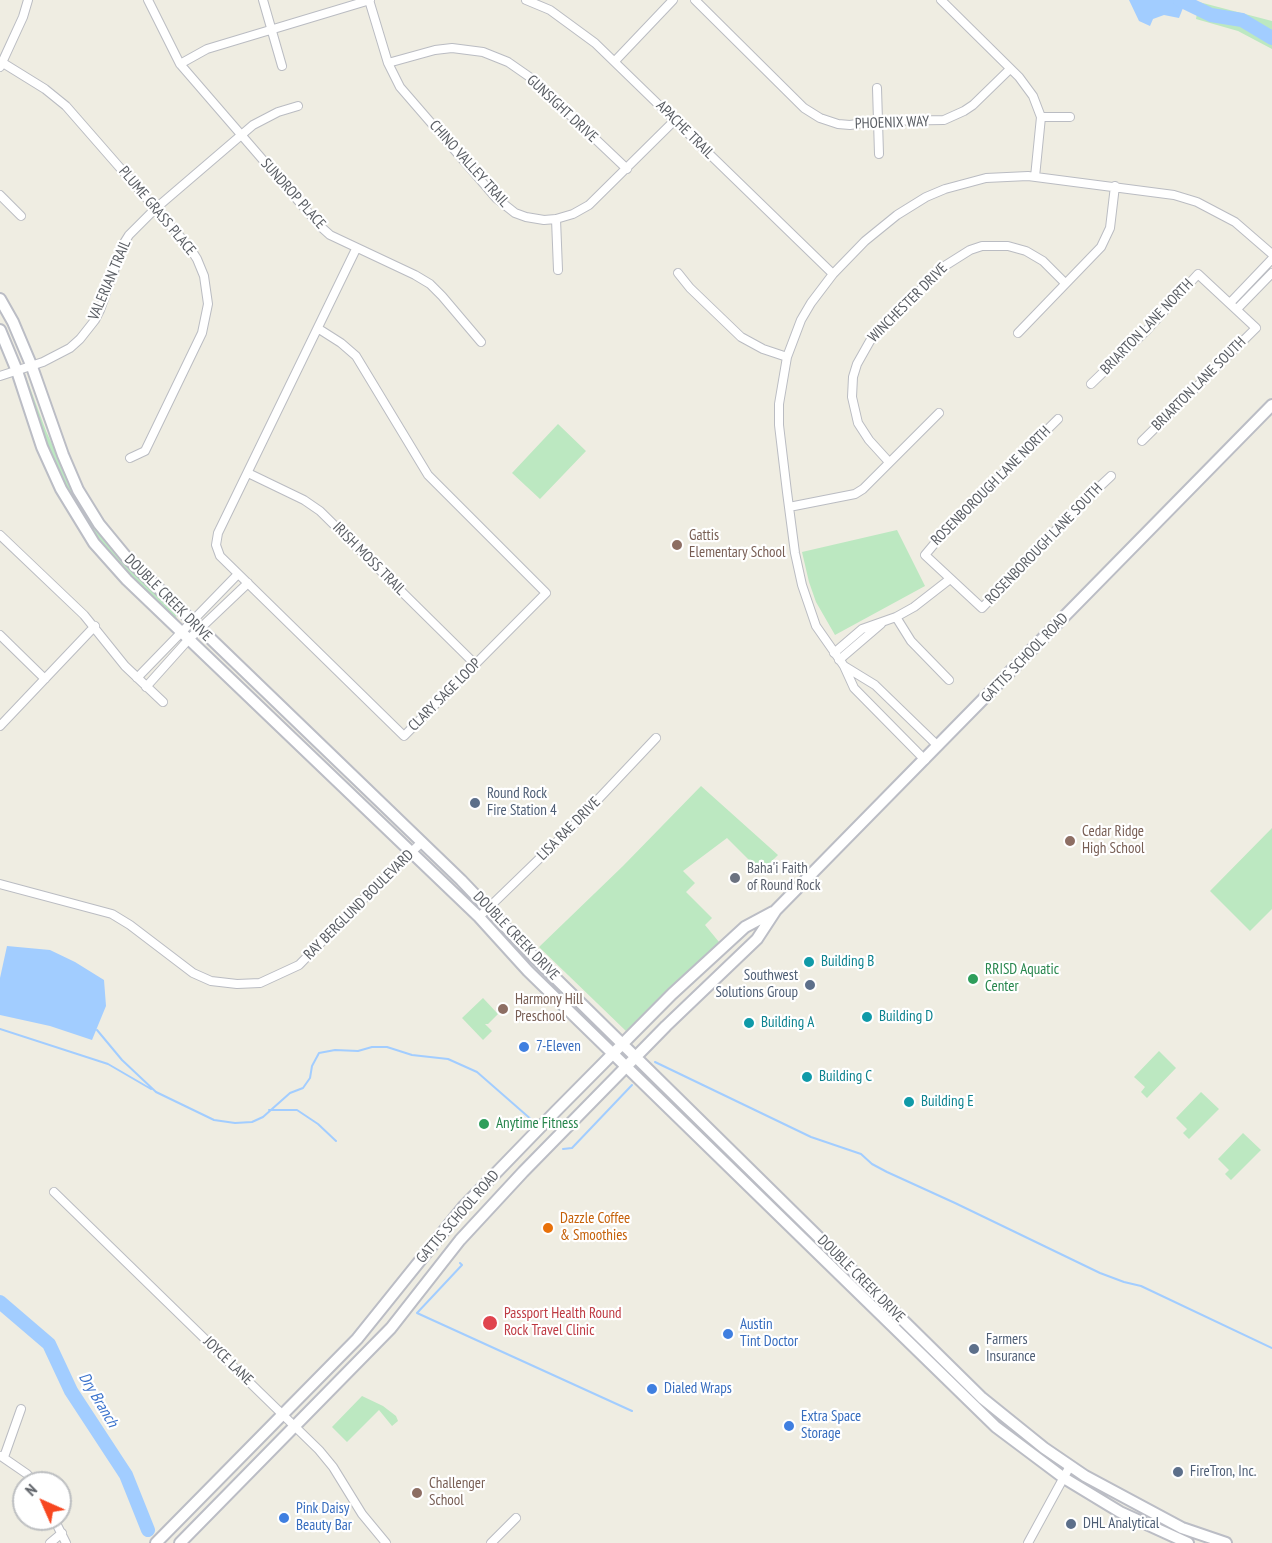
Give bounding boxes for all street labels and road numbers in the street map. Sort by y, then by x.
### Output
street label: GUNSIGHT DRIVE [523,72,601,146]
street label: APACHE TRAIL [652,97,718,163]
street label: PHOENIX WAY [854,113,930,133]
street label: CHINO VALLEY TRAIL [425,117,513,211]
street label: SUNDROP PLACE [257,155,329,233]
street label: PLUME GRASS PLACE [115,163,199,259]
street label: VALERIAN TRAIL [85,237,135,323]
street label: WINCHESTER DRIVE [865,260,951,346]
street label: BRIARTON LANE NORTH [1097,276,1197,378]
street label: BRIARTON LANE SOUTH [1148,333,1250,435]
street label: ROSENBOROUGH LANE NORTH [928,423,1054,549]
street label: ROSENBOROUGH LANE SOUTH [982,480,1106,608]
street label: IRISH MOSS TRAIL [329,519,409,599]
street label: DOUBLE CREEK DRIVE [121,551,215,645]
street label: GATTIS SCHOOL ROAD [978,610,1072,706]
street label: CLARY SAGE LOOP [405,655,485,735]
street label: LISA RAE DRIVE [534,794,604,864]
street label: RAY BERGLUND BOULEVARD [300,846,418,964]
street label: DOUBLE CREEK DRIVE [469,888,563,984]
street label: GATTIS SCHOOL ROAD [413,1167,503,1267]
street label: DOUBLE CREEK DRIVE [814,1232,908,1326]
street label: JOYCE LANE [199,1333,257,1389]

